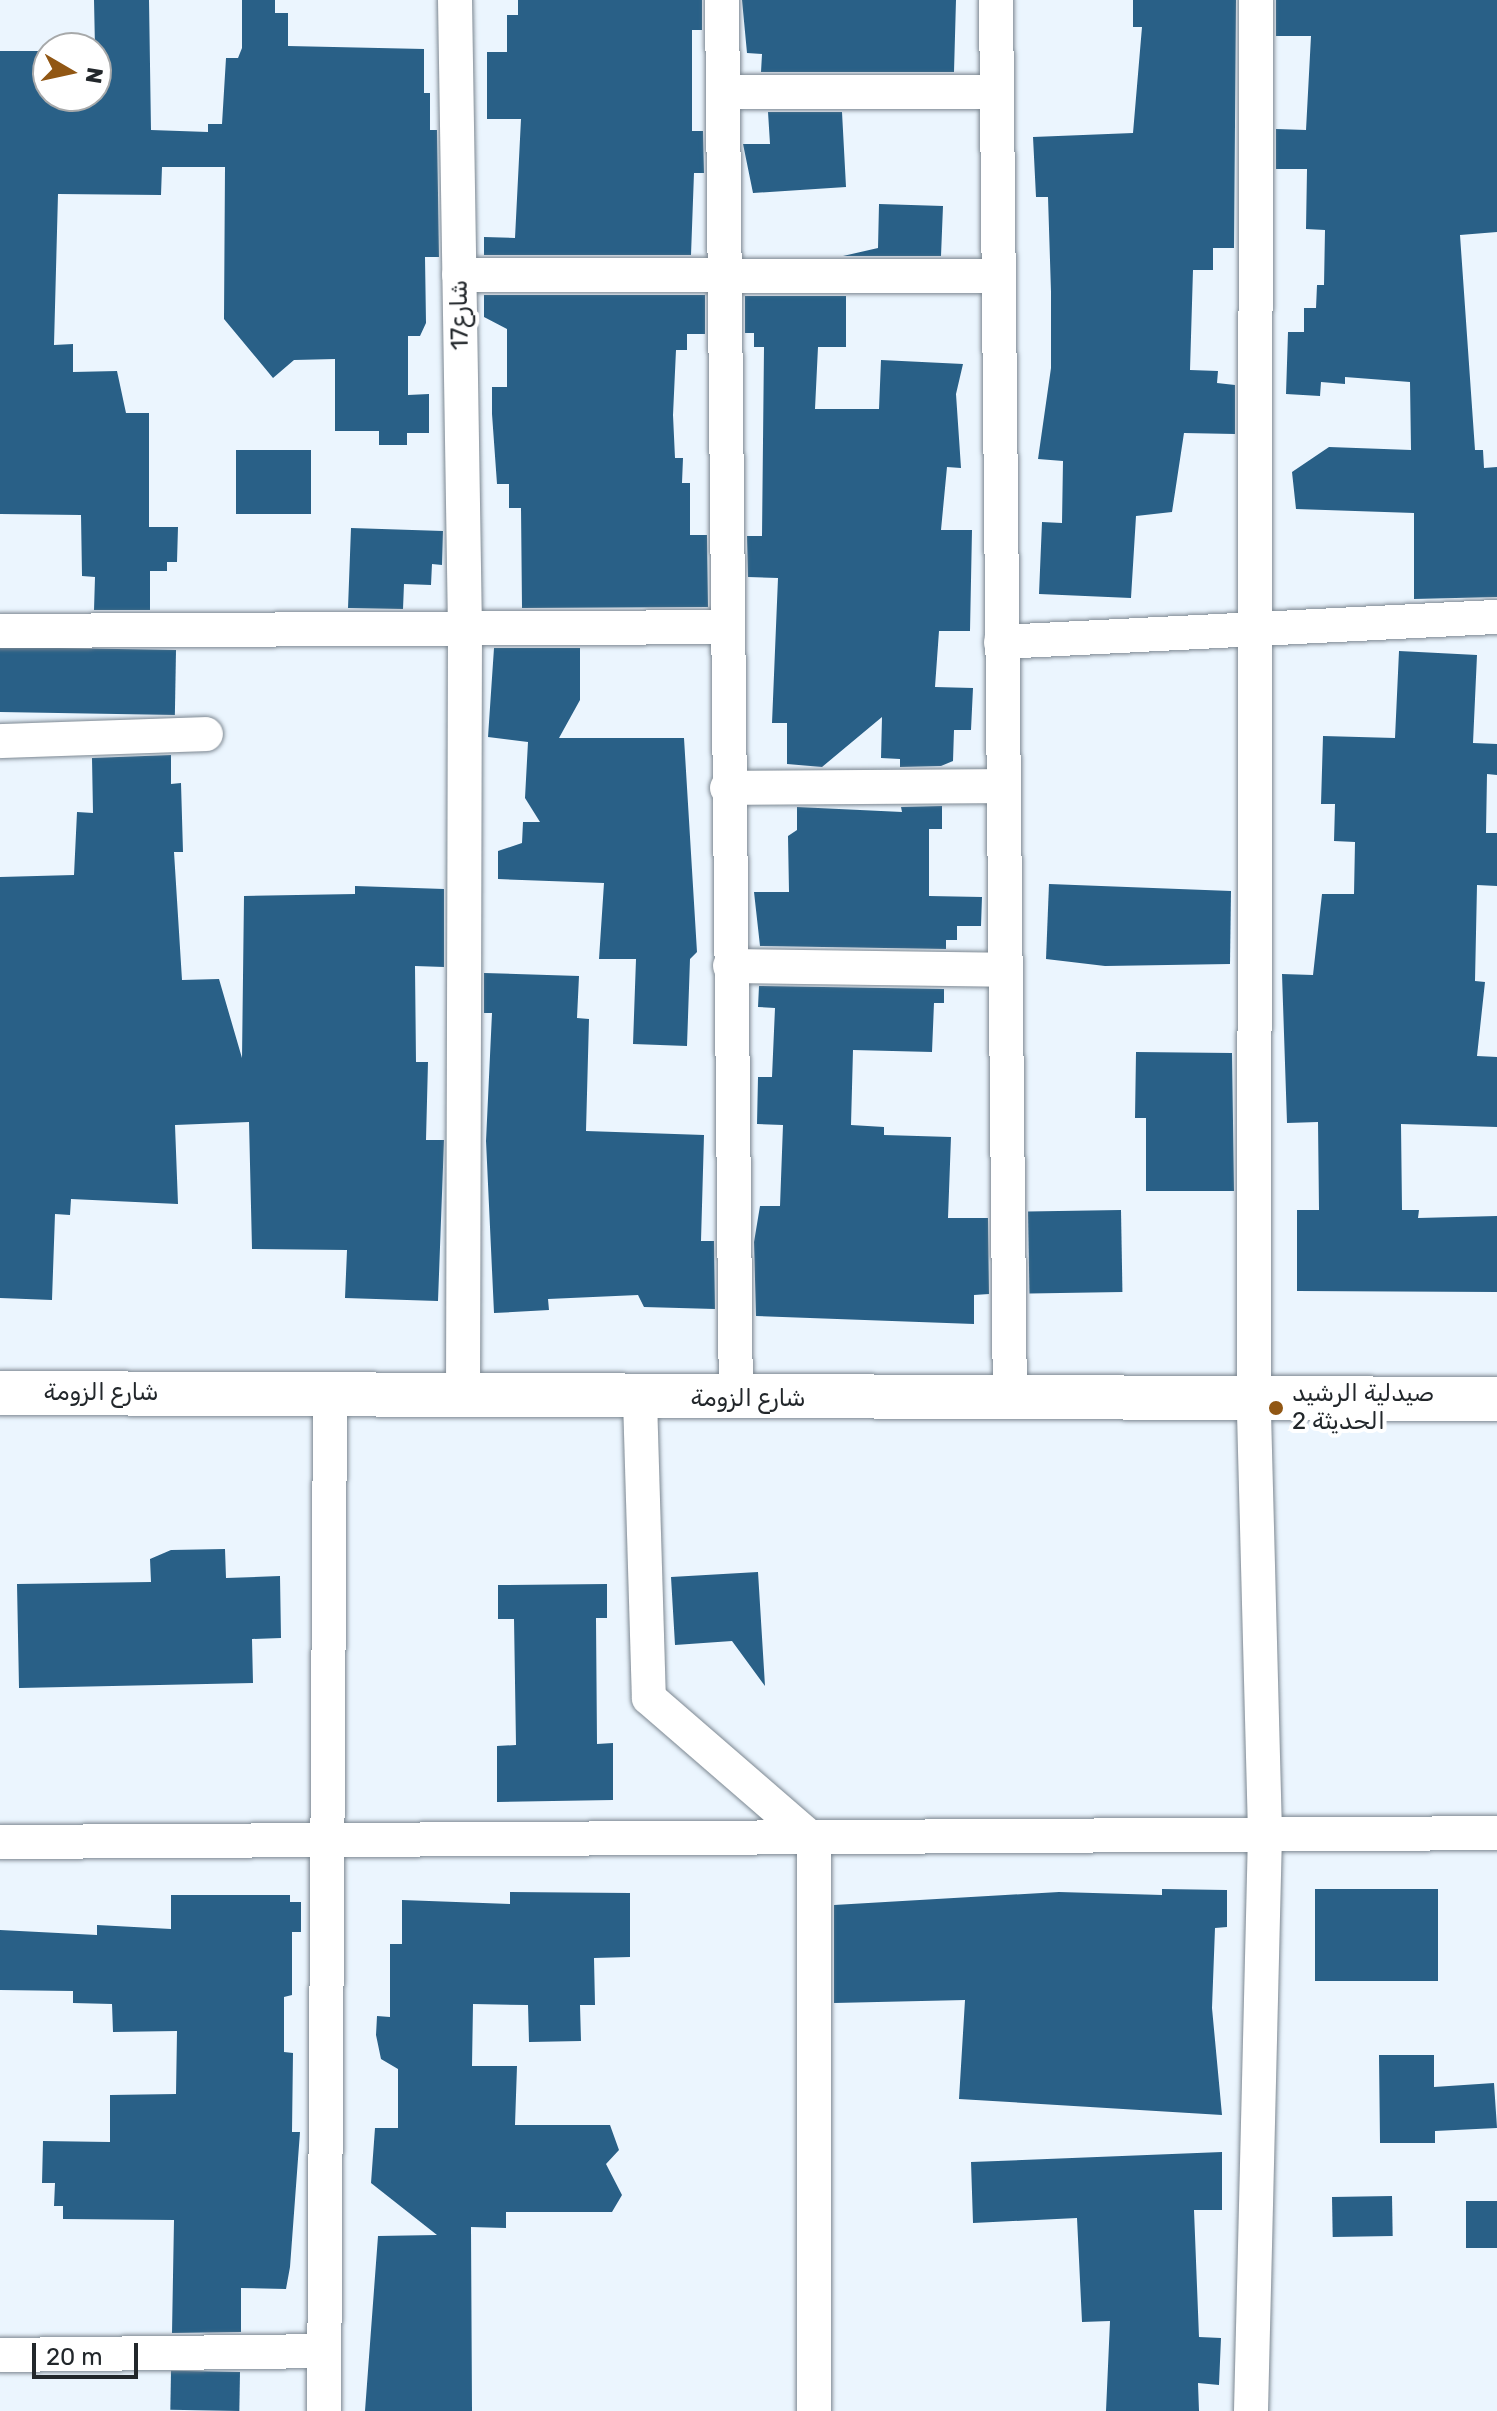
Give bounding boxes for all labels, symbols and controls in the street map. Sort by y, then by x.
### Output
north arrow [32,32,112,112]
text: N [80,66,109,85]
street label: شارع17 [445,280,475,350]
street label: شارع الزومة [43,1379,159,1407]
place label: صيدلية الرشيد الحديثة 2 [1292,1380,1434,1436]
street label: شارع الزومة [690,1385,806,1413]
marker: صيدلية الرشيد الحديثة 2 [1267,1399,1285,1417]
scale bar [36,2327,142,2377]
text: 20 m [46,2343,103,2371]

